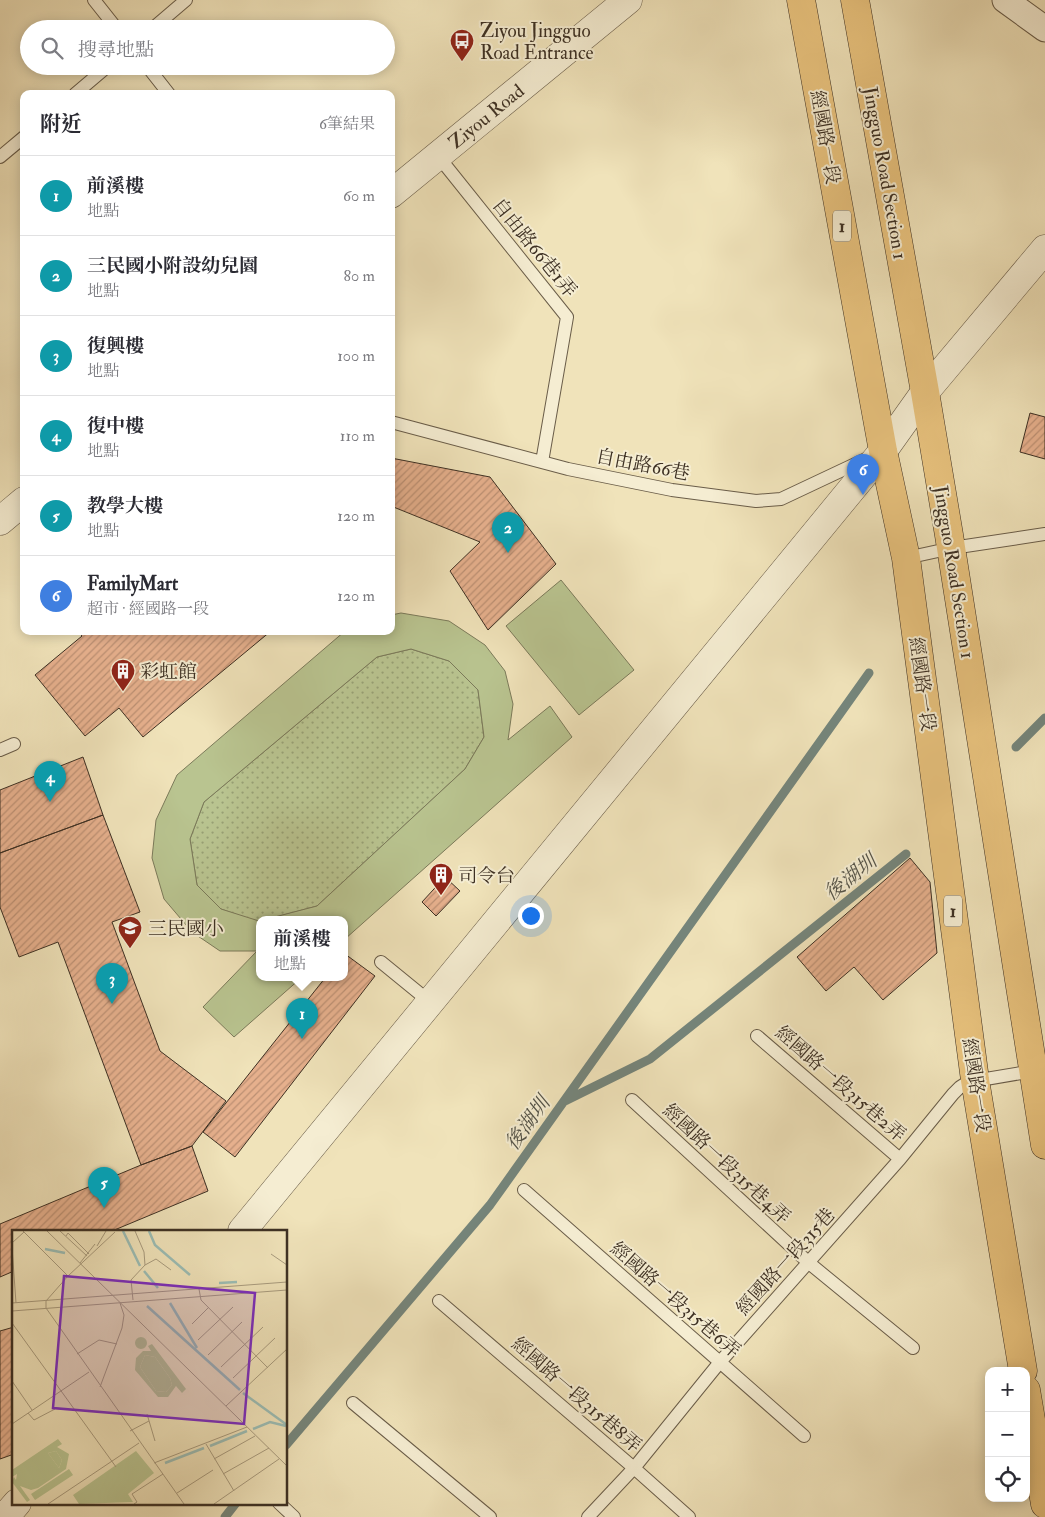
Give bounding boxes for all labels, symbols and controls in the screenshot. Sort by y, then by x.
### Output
place label: Ziyou Jingguo Road Entrance [480,19,594,65]
search box [20,20,395,75]
bus stop icon: Ziyou Jingguo Road Entrance [449,28,475,62]
icon: search [38,34,66,62]
text: 搜尋地點 [78,38,154,62]
street label: Ziyou Road [444,79,530,154]
street label: Jingguo Road Section 1 [858,84,912,261]
street label: 經國路一段 [805,88,845,186]
text: 附近 [40,111,82,138]
text: 6筆結果 [319,114,375,134]
text: 前溪樓 [87,174,144,198]
text: 1 [53,186,59,206]
text: 60 m [343,186,375,206]
street label: 自由路66巷1弄 [487,193,582,302]
text: 地點 [87,201,119,221]
road number: 1 [833,210,851,242]
text: 三民國小附設幼兒園 [87,254,258,278]
text: 2 [52,266,60,286]
text: 80 m [344,266,375,286]
text: 地點 [87,281,119,301]
text: 復興樓 [87,334,144,358]
text: 3 [53,346,59,366]
text: 100 m [337,346,375,366]
text: 地點 [87,361,119,381]
text: 復中樓 [87,414,144,438]
text: 4 [52,426,60,446]
text: 110 m [340,426,375,446]
text: 地點 [87,441,119,461]
street label: 自由路66巷 [594,444,692,486]
pin: 6 [847,454,879,495]
street label: Jingguo Road Section 1 [928,483,980,660]
text: 教學大樓 [87,494,163,518]
text: 5 [52,506,60,526]
text: 120 m [337,506,375,526]
pin: 2 [492,512,524,553]
text: 地點 [87,521,119,541]
text: FamilyMart [87,572,178,596]
text: 6 [52,586,60,606]
text: 120 m [337,586,375,606]
text: 超市 · 經國路一段 [87,599,209,619]
street label: 經國路一段 [904,635,941,733]
building icon: 彩虹館 [110,658,136,692]
place label: 彩虹館 [140,660,197,684]
pin: 4 [34,761,66,802]
water label: 後湖圳 [819,847,884,906]
building icon: 司令台 [428,862,454,896]
place label: 司令台 [458,864,515,888]
road number: 1 [944,896,962,926]
your location [518,903,544,929]
school or university icon: 三民國小 [117,915,143,949]
popup [256,916,348,981]
place label: 三民國小 [148,917,224,941]
text: 前溪樓 [273,927,331,951]
text: 地點 [273,954,306,974]
pin: 3 [96,963,128,1004]
pin: 1 [286,998,318,1039]
street label: 經國路一段315巷2弄 [770,1021,910,1147]
street label: 經國路一段 [957,1036,995,1134]
water label: 後湖圳 [500,1089,557,1155]
street label: 經國路一段315巷4弄 [658,1098,795,1229]
pin: 5 [88,1167,120,1208]
street label: 經國路一段315巷 [731,1203,840,1320]
inset map [12,1230,288,1504]
street label: 經國路一段315巷6弄 [605,1237,745,1363]
street label: 經國路一段315巷8弄 [506,1332,646,1458]
map controls [985,1367,1030,1502]
button: + [985,1367,1030,1412]
button: − [985,1412,1030,1457]
button: locate [985,1457,1030,1502]

